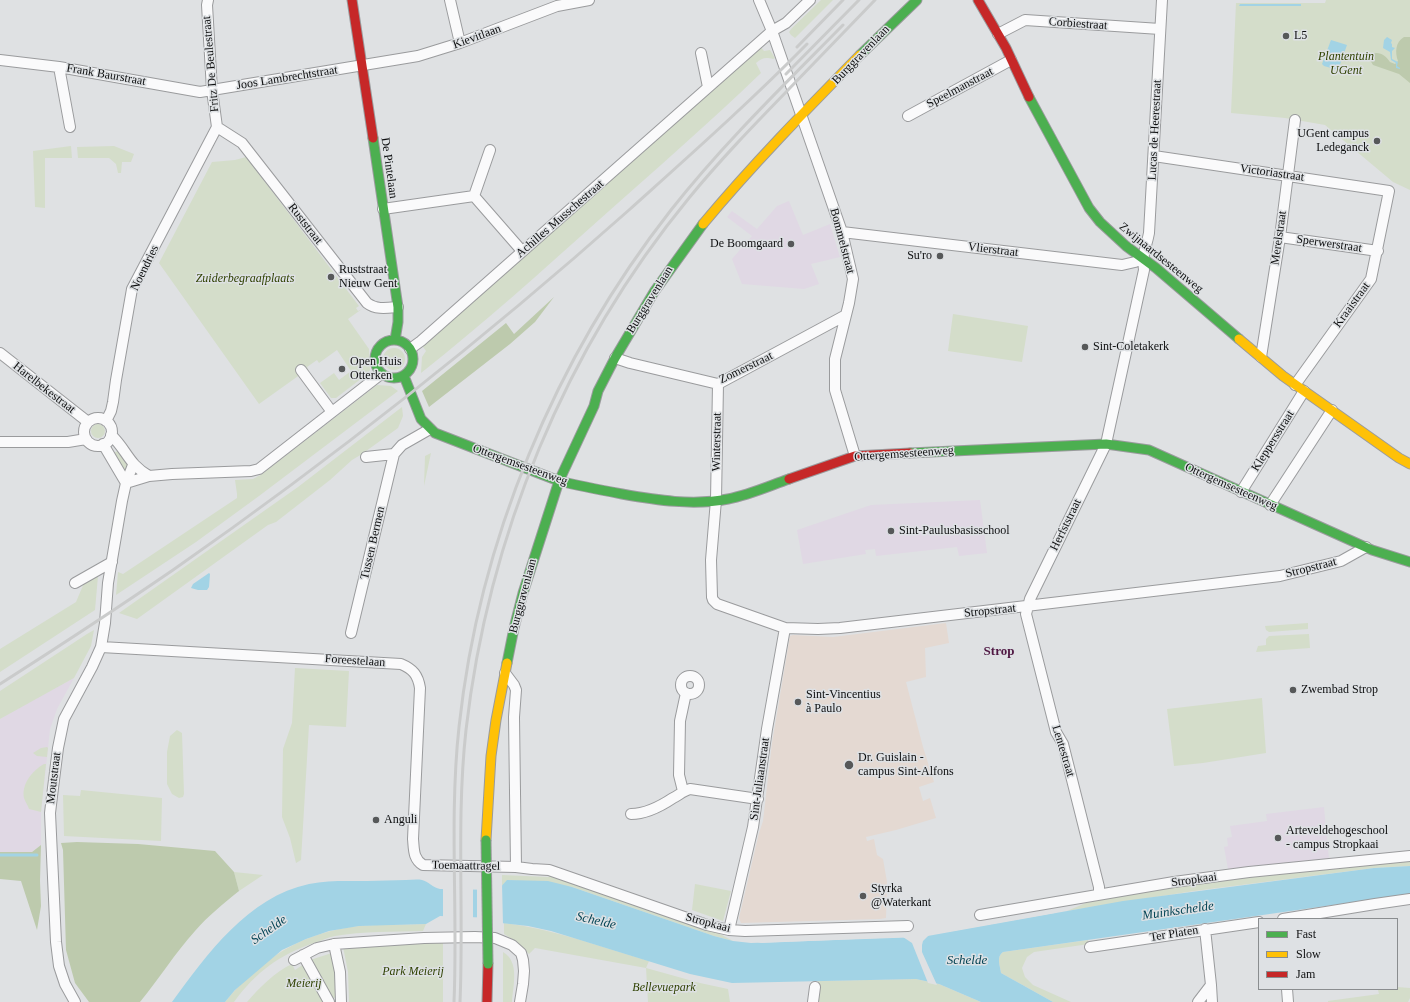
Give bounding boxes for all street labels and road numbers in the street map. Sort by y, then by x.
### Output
street label: Fritz De Beulestraat [200,15,222,113]
street label: Corbiestraat [1048,15,1108,33]
street label: Kievitlaan [451,22,503,52]
street label: Burggravenlaan [829,23,893,87]
street label: Frank Baurstraat [65,61,147,89]
street label: Joos Lambrechtstraat [235,63,339,93]
street label: Speelmanstraat [924,64,996,112]
street label: Lucas de Heerestraat [1145,79,1165,181]
street label: De Pintelaan [378,136,400,200]
street label: Victoriastraat [1239,161,1305,185]
street label: Achilles Musschestraat [513,177,607,261]
street label: Ruststraat [285,201,325,247]
street label: Bommelstraat [826,207,858,275]
street label: Merelstraat [1268,210,1290,266]
street label: Zwijnaardsesteenweg [1116,220,1206,296]
street label: Sperwerstraat [1295,232,1363,256]
street label: Vlierstraat [967,240,1019,260]
street label: Noendries [128,243,162,293]
street label: Burggravenlaan [624,264,676,336]
street label: Kraaistraat [1331,279,1373,331]
street label: Zomerstraat [717,349,775,387]
street label: Harelbekestraat [10,359,78,417]
street label: Kleppersstraat [1249,408,1297,474]
street label: Winterstraat [709,412,725,472]
street label: Ottergemsesteenweg [471,441,569,489]
street label: Ottergemsesteenweg [854,443,954,465]
street label: Ottergemsesteenweg [1183,460,1279,514]
street label: Herfststraat [1047,497,1085,553]
street label: Tussen Bermen [358,505,388,581]
street label: Stropstraat [1284,555,1338,581]
street label: Burggravenlaan [506,557,540,635]
street label: Stropstraat [963,601,1017,621]
street label: Foreestelaan [324,652,386,670]
street label: Lentestraat [1048,723,1078,779]
street label: Sint-Juliaanstraat [747,737,773,821]
street label: Moutstraat [44,751,64,805]
street label: Toemaattragel [432,858,500,874]
street label: Stropkaai [1170,870,1218,890]
street label: Stropkaai [684,910,732,936]
street label: Ter Platen [1149,923,1199,945]

